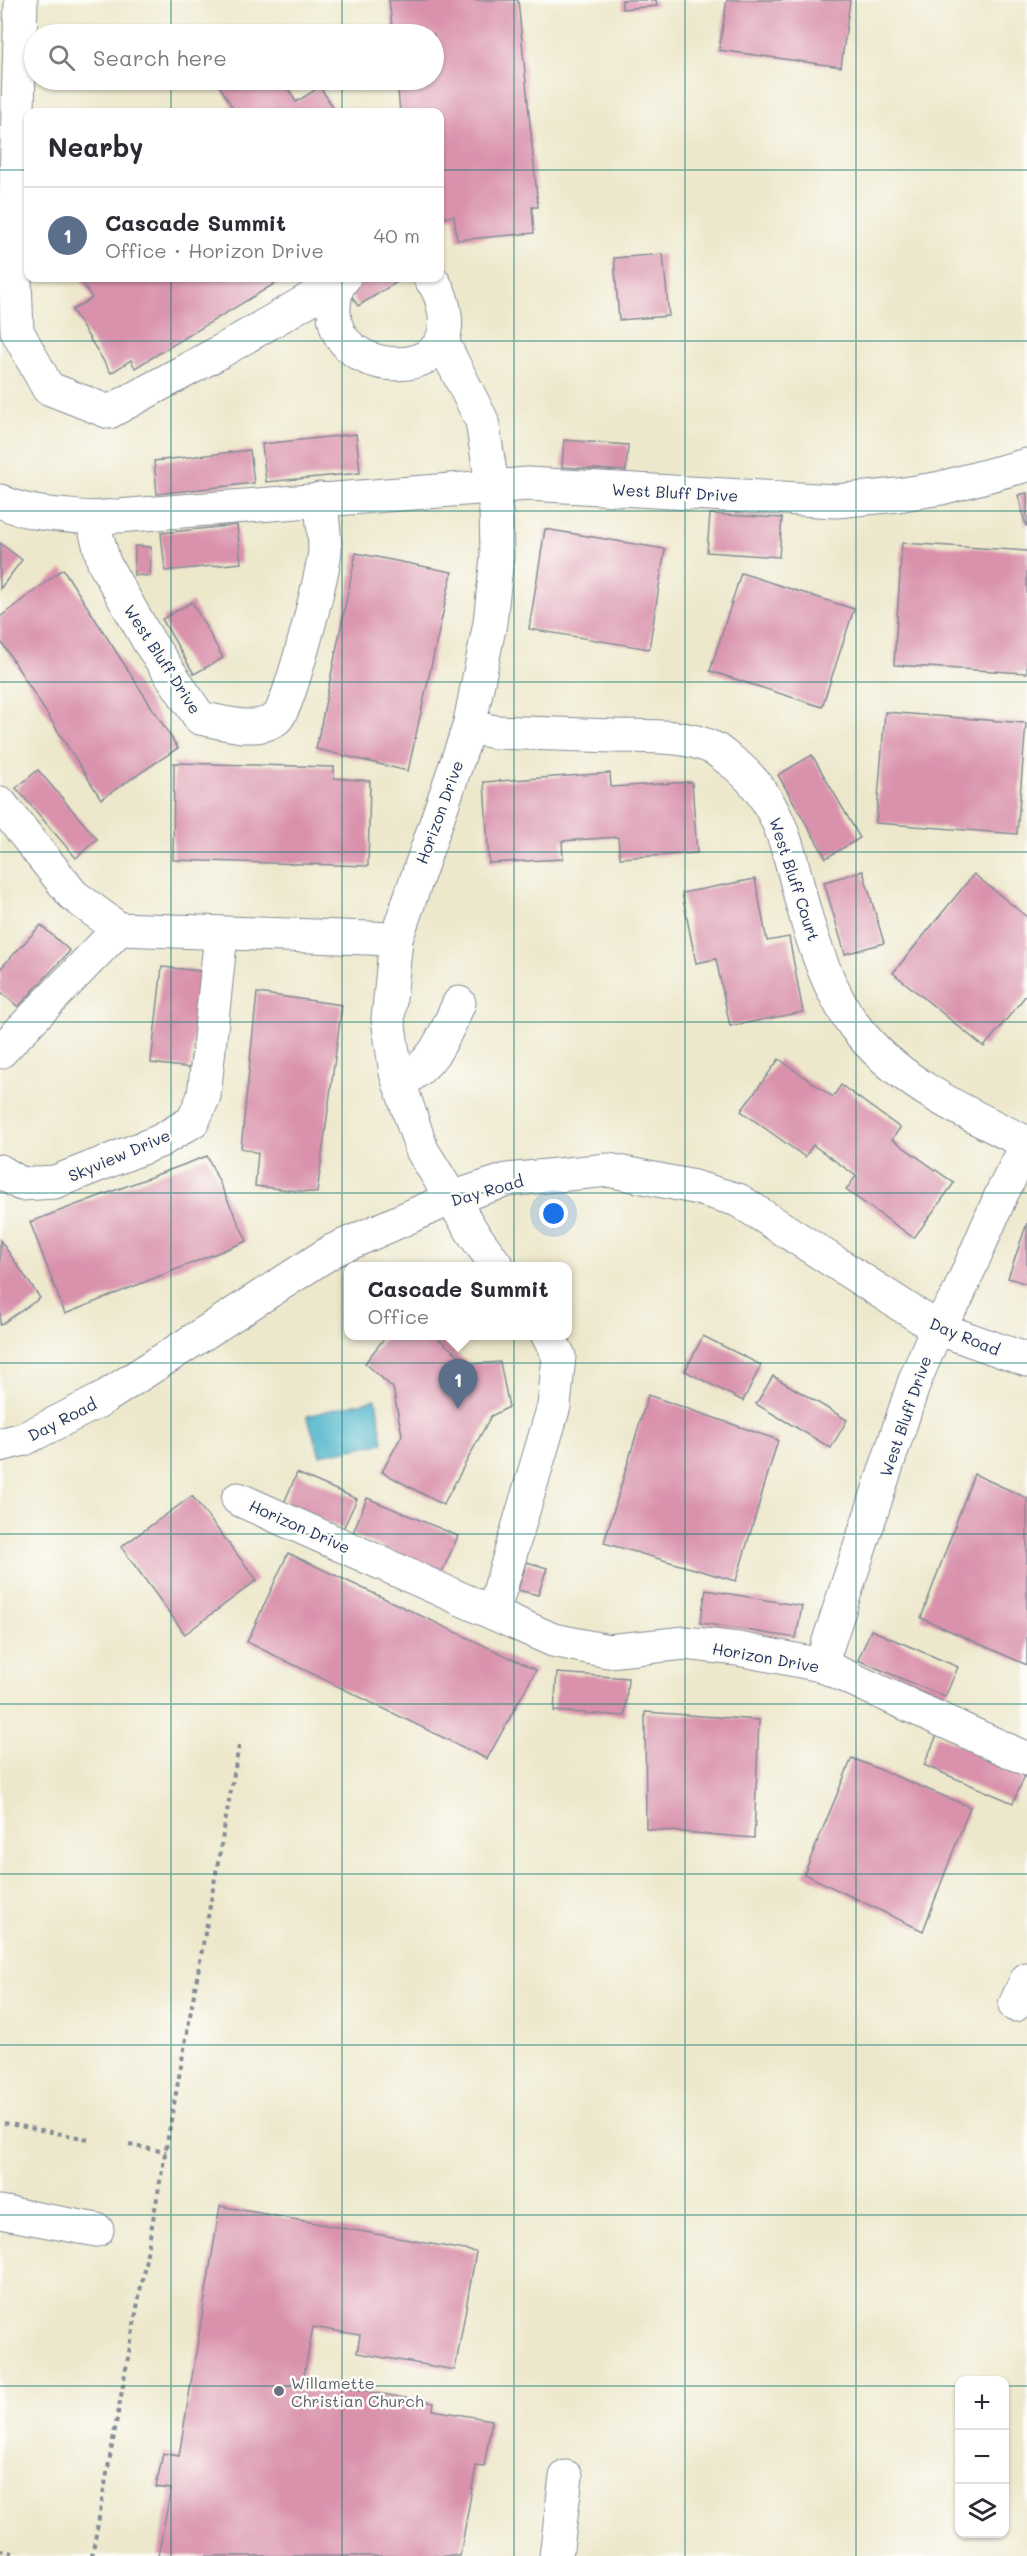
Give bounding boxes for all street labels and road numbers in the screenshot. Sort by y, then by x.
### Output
street label: West Bluff Drive [611,478,739,506]
street label: West Bluff Drive [120,600,206,718]
street label: Horizon Drive [411,757,467,867]
street label: West Bluff Court [765,814,825,944]
street label: Skyview Drive [65,1124,173,1186]
street label: Day Road [448,1170,526,1210]
street label: Day Road [927,1312,1003,1360]
street label: West Bluff Drive [874,1353,936,1479]
street label: Day Road [24,1393,100,1445]
street label: Horizon Drive [246,1494,354,1558]
street label: Horizon Drive [711,1637,821,1677]

